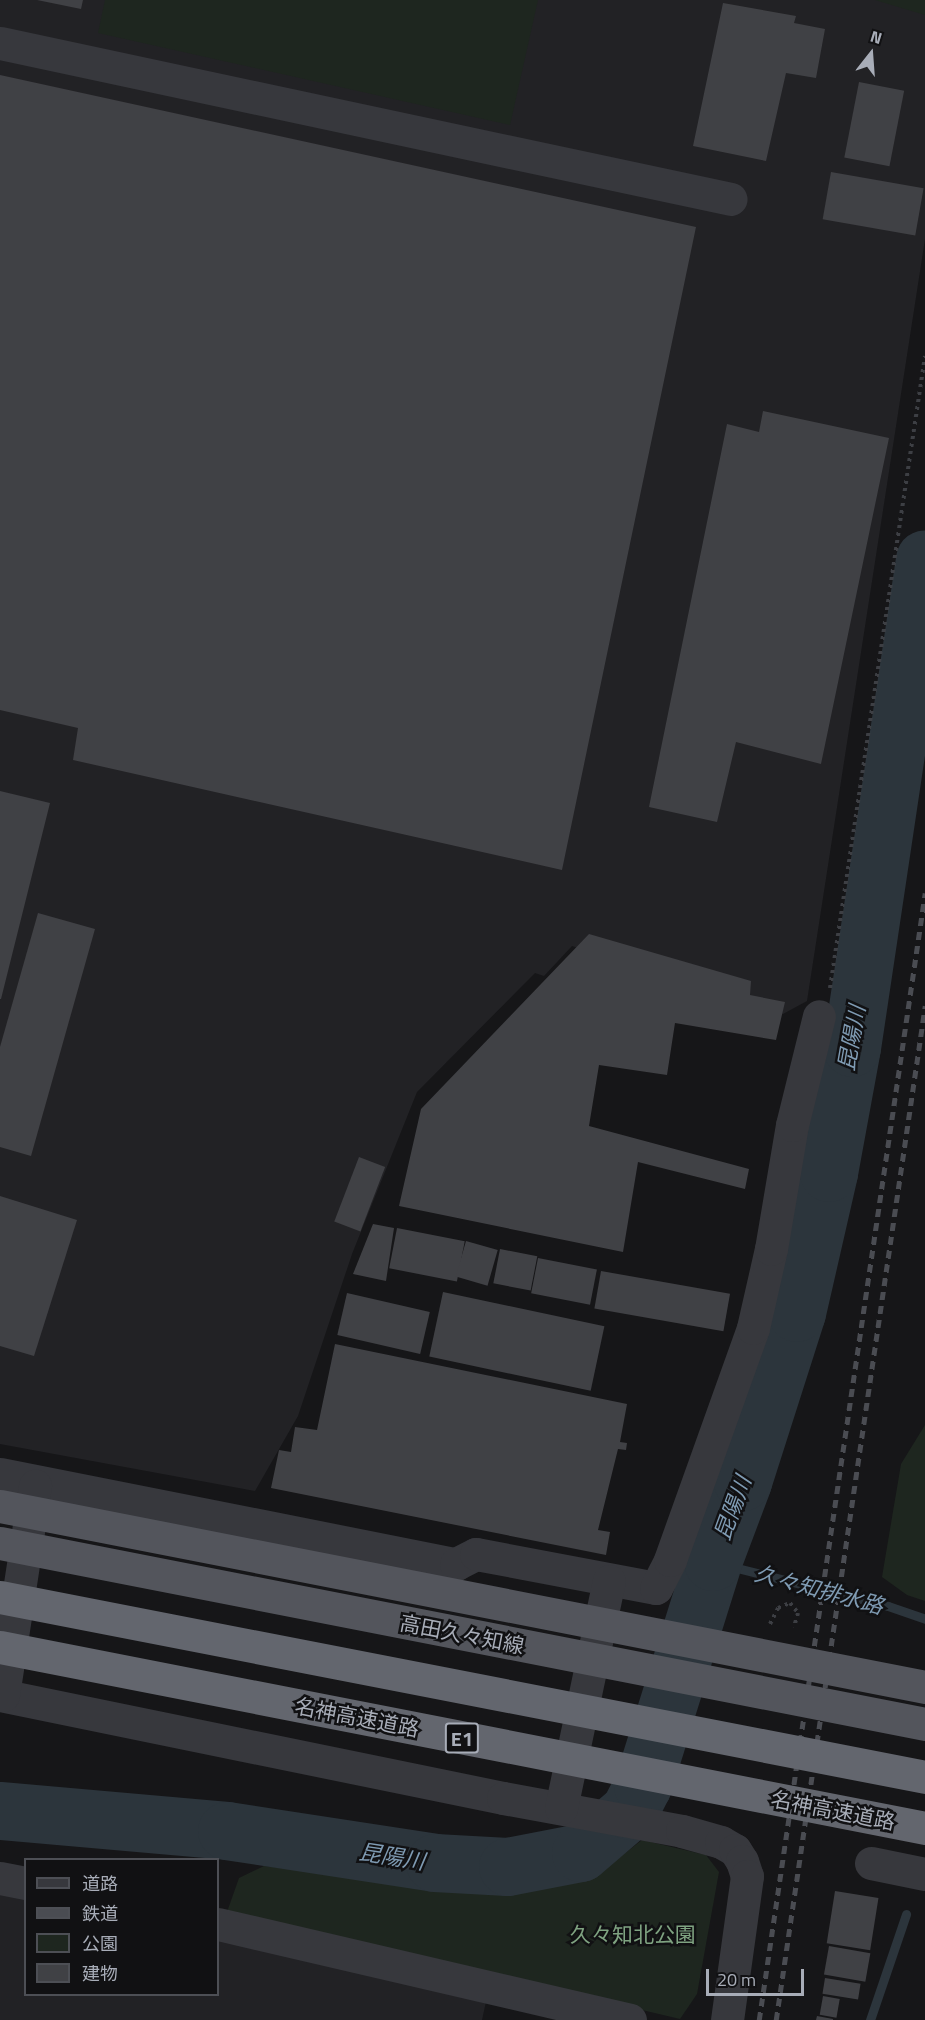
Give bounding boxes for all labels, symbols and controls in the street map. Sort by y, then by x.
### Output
north arrow [841,24,901,84]
text: N [867,24,885,50]
water label: 昆陽川 [833,1003,871,1073]
water label: 昆陽川 [709,1472,757,1544]
water label: 久々知排水路 [752,1560,886,1620]
street label: 高田久々知線 [398,1610,526,1658]
street label: 名神高速道路 [293,1693,421,1741]
road number: E1 [444,1721,480,1755]
street label: 名神高速道路 [769,1786,897,1834]
water label: 昆陽川 [357,1839,427,1875]
legend [24,1858,219,1996]
text: 道路 [82,1870,118,1897]
text: 鉄道 [82,1900,118,1927]
park label: 久々知北公園 [570,1921,696,1947]
text: 公園 [82,1930,118,1957]
scale bar [709,1957,806,1995]
text: 建物 [82,1960,118,1987]
text: 20 m [717,1966,756,1993]

